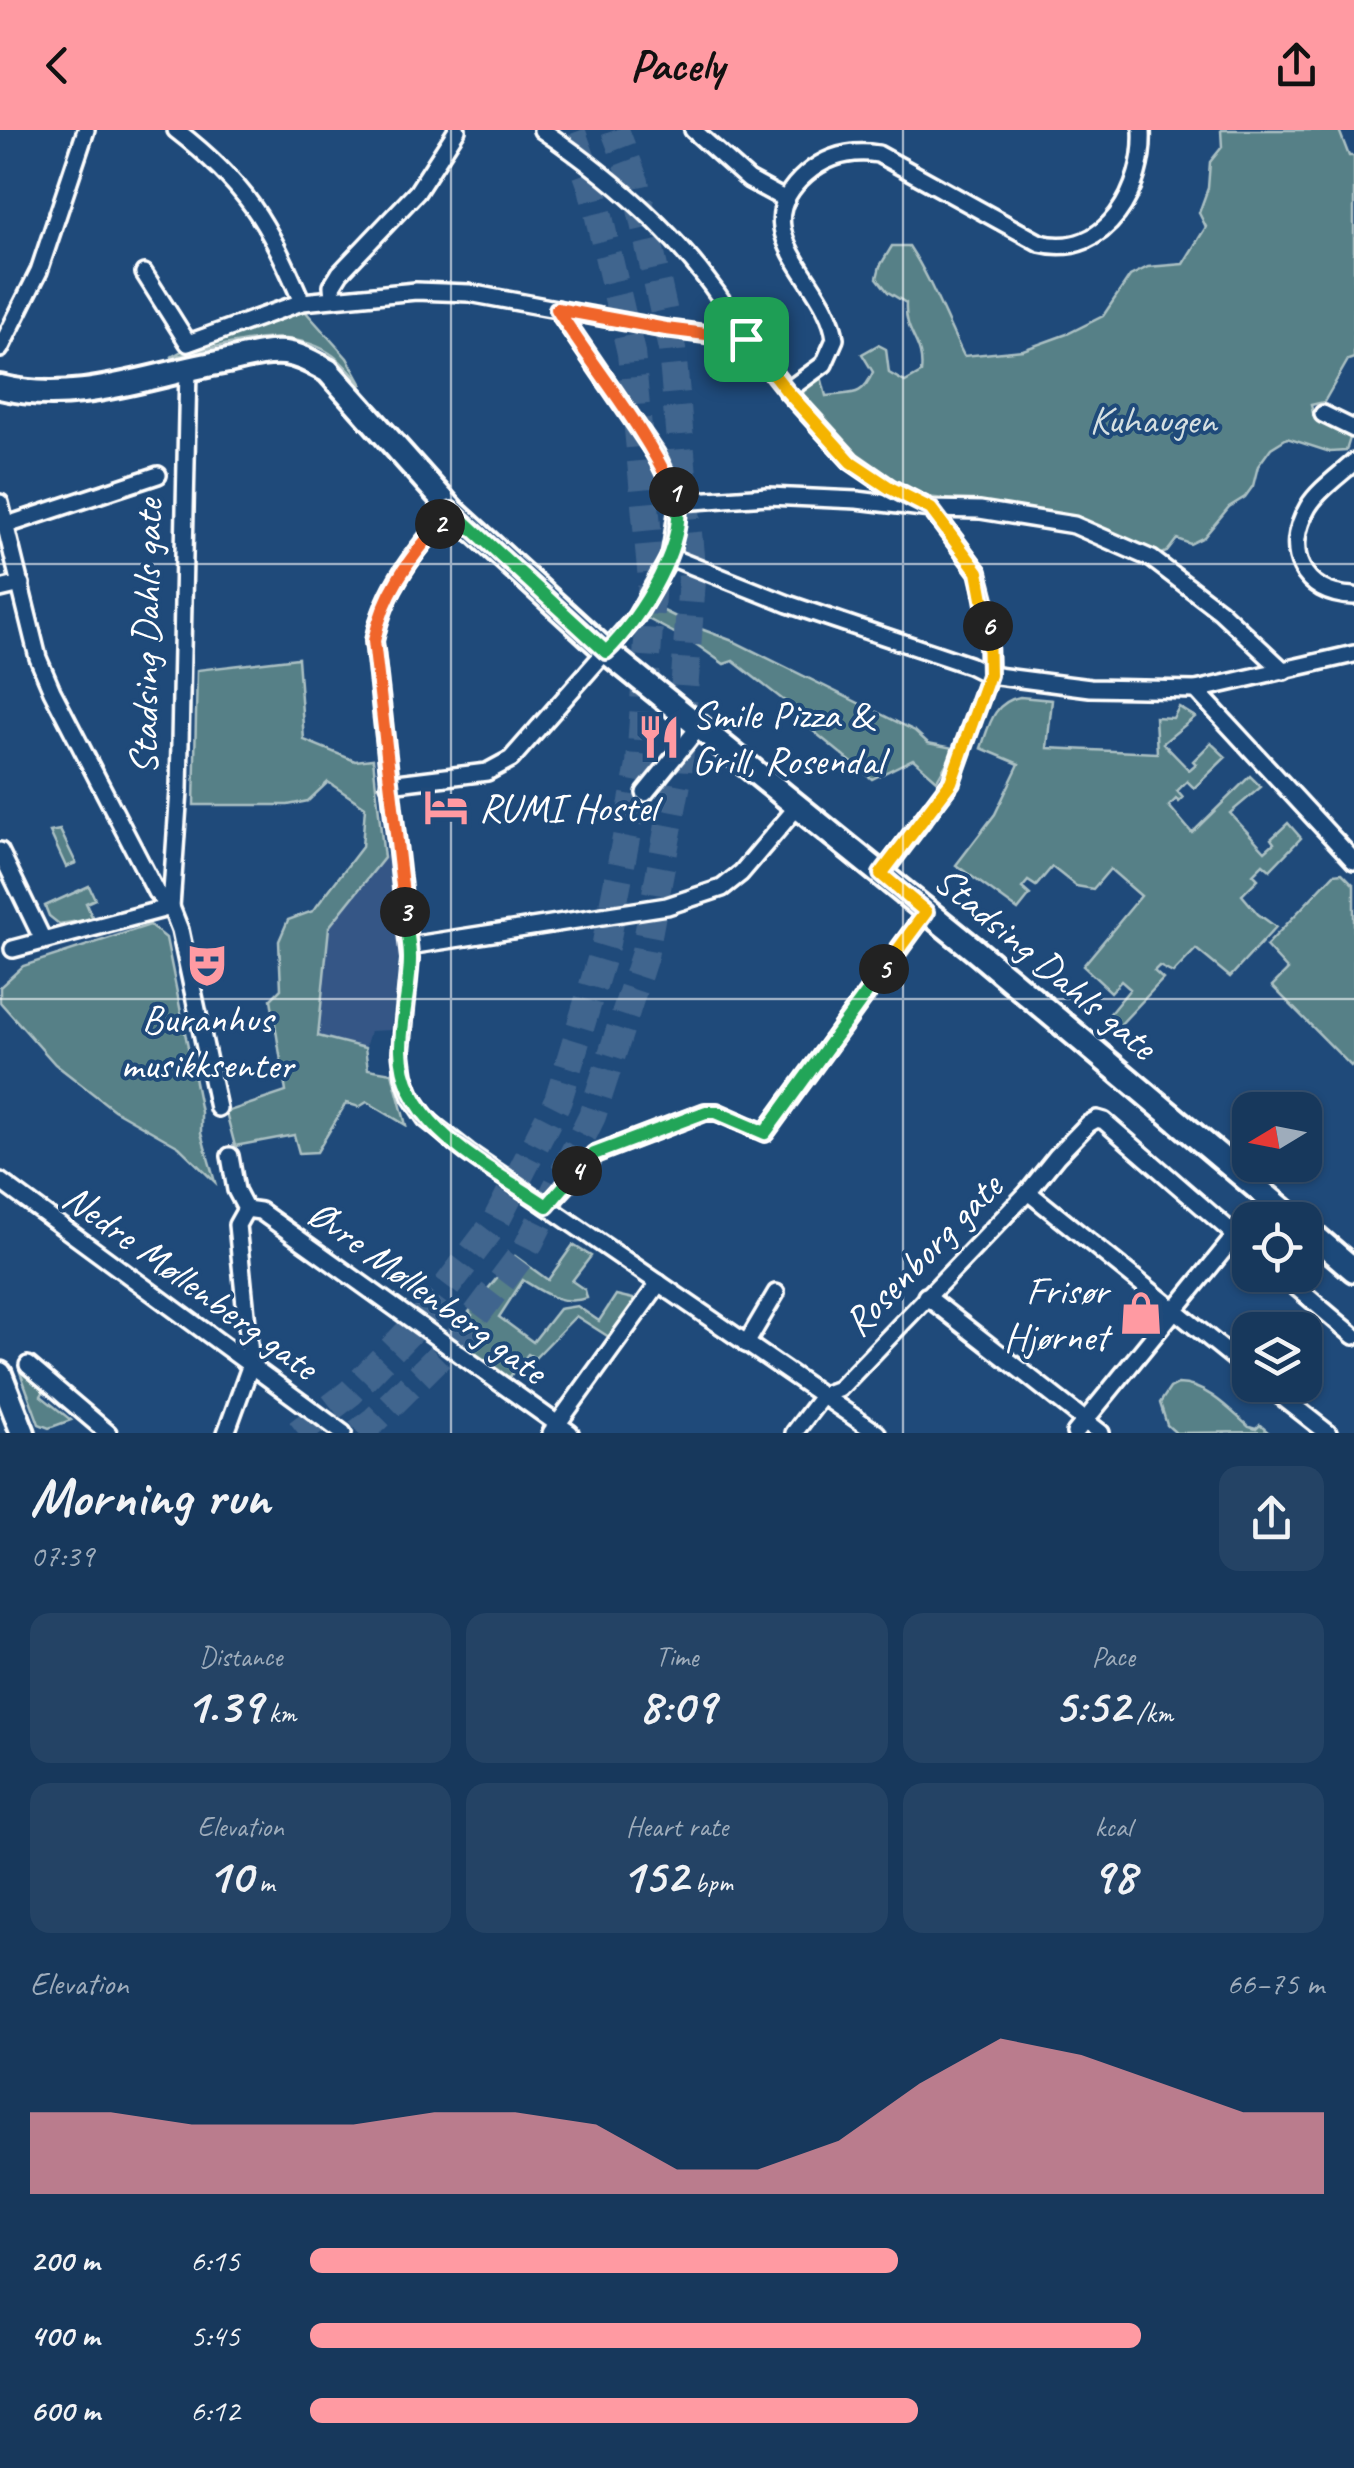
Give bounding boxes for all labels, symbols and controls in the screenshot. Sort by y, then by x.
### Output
text: Pacely [630,37,724,94]
icon: back [30,38,85,93]
icon: share [1269,38,1324,93]
pin [704,297,789,382]
icon: arrive [719,312,774,367]
park label: Kuhaugen [1090,395,1218,445]
pin: 1 [649,467,699,517]
text: 1 [668,474,680,509]
street label: Stadsing Dahls gate [119,496,173,775]
pin: 2 [415,499,465,549]
text: 2 [434,506,446,541]
pin: 6 [963,601,1013,651]
text: 6 [981,608,995,643]
place label: Smile Pizza & Grill, Rosendal [692,690,891,786]
restaurant icon: Smile Pizza & Grill, Rosendal [635,713,683,761]
hotel icon: RUMI Hostel [422,783,470,831]
place label: RUMI Hostel [479,783,663,833]
street label: Stadsing Dahls gate [924,855,1169,1072]
pin: 3 [380,887,430,937]
text: 3 [399,894,411,929]
theatre icon: Buranhus musikksenter [183,941,231,989]
pin: 5 [859,944,909,994]
text: 5 [878,951,890,986]
place label: Buranhus musikksenter [121,994,296,1090]
north arrow [1232,1092,1322,1182]
map controls [1232,1092,1322,1402]
pin: 4 [552,1146,602,1196]
text: 4 [571,1153,583,1188]
street label: Rosenborg gate [833,1161,1015,1347]
street label: Nedre Møllenberg gate [53,1172,330,1393]
street label: Øvre Møllenberg gate [298,1188,559,1397]
button: locate [1232,1202,1322,1292]
place label: Frisør Hjørnet [1004,1266,1114,1362]
shop icon: Frisør Hjørnet [1117,1289,1165,1337]
button: layers [1232,1312,1322,1402]
text: Morning run [30,1462,270,1532]
button: share [1219,1466,1324,1571]
text: 07:39 [30,1535,94,1576]
text: Distance [199,1639,282,1674]
text: Time [656,1639,698,1674]
text: Pace [1092,1639,1135,1674]
text: 1.39 [185,1674,262,1737]
text: 8:09 [639,1674,715,1737]
text: 5:52 [1054,1674,1130,1737]
text: km [262,1695,296,1730]
text: /km [1130,1695,1173,1730]
text: Elevation [198,1809,284,1844]
text: Heart rate [626,1809,728,1844]
text: kcal [1095,1809,1132,1844]
text: 10 [207,1844,252,1907]
text: 152 [621,1844,688,1907]
text: 98 [1091,1844,1136,1907]
text: m [252,1865,274,1900]
text: bpm [688,1865,733,1900]
text: Elevation [30,1963,128,2004]
text: 66–75 m [1226,1963,1324,2004]
text: 200 m [30,2240,99,2281]
text: 6:15 [190,2240,240,2281]
text: 400 m [30,2315,99,2356]
text: 5:45 [190,2315,240,2356]
text: 600 m [30,2390,100,2431]
text: 6:12 [190,2390,240,2431]

